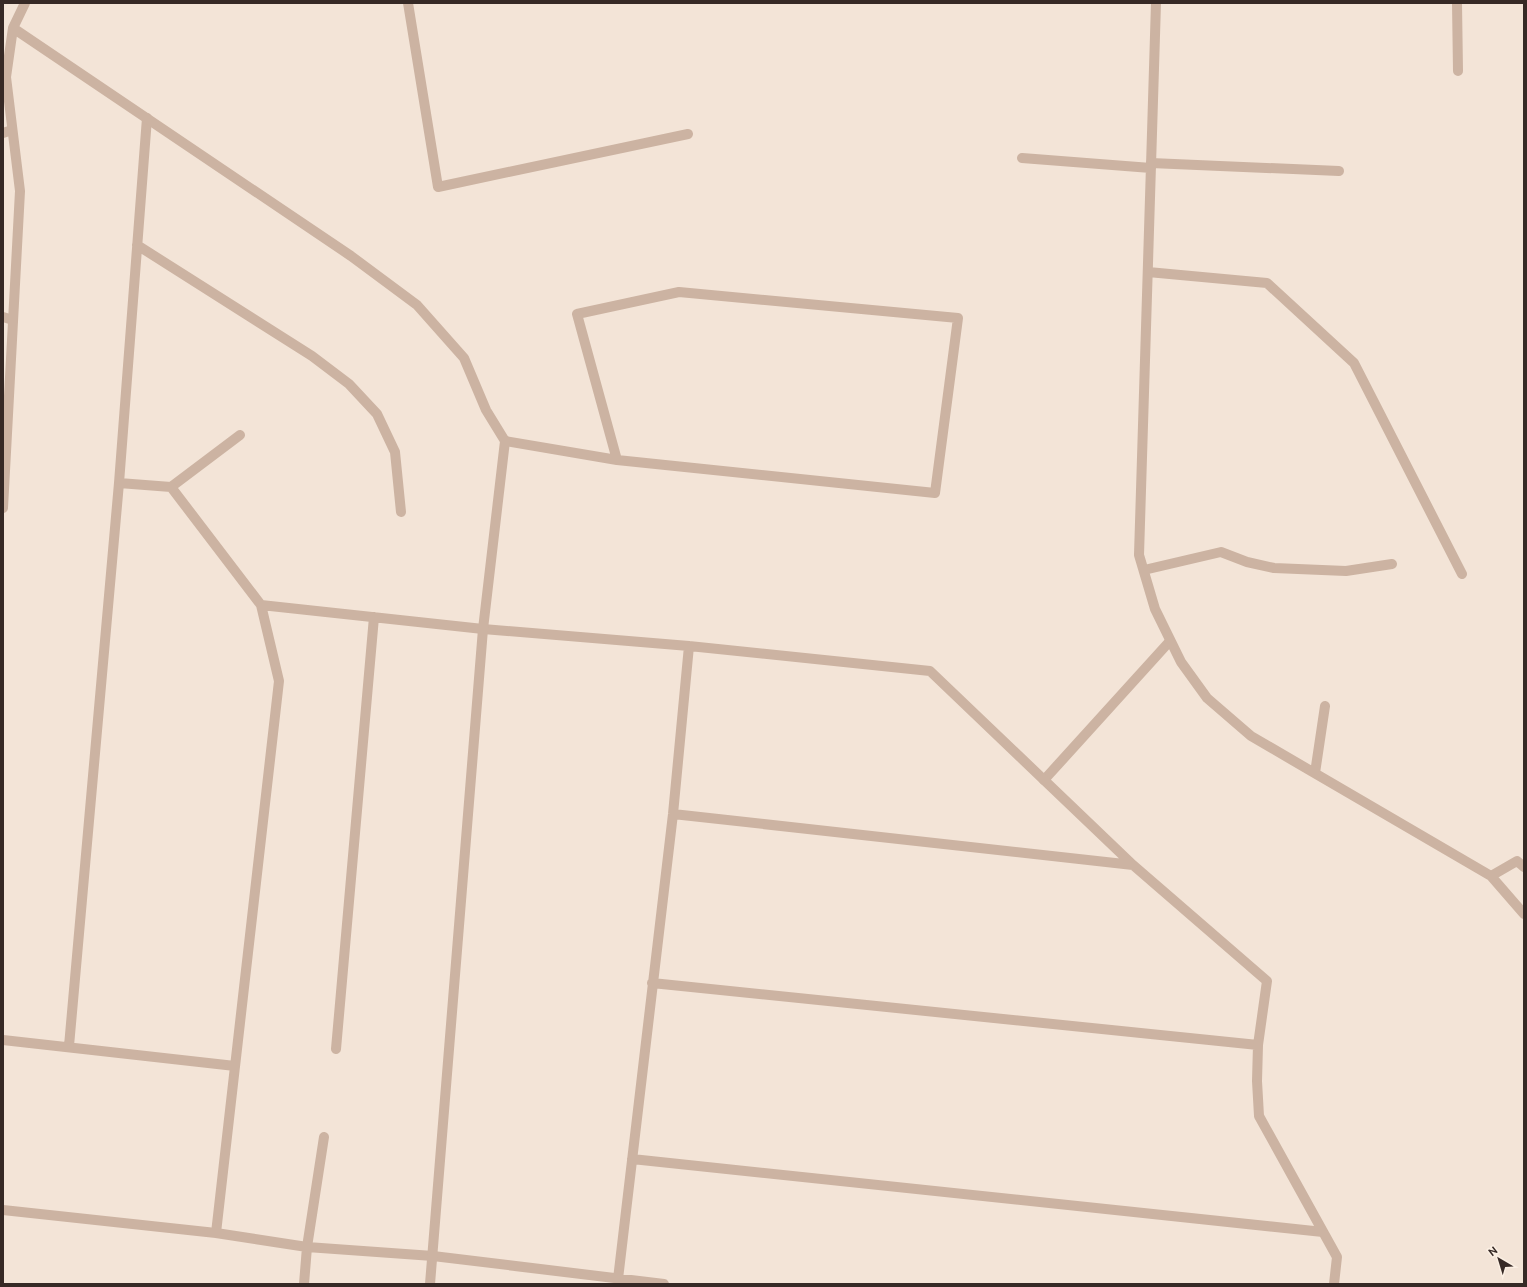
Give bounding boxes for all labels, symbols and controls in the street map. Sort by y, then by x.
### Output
north arrow [1479,1239,1519,1279]
text: N [1486,1244,1500,1258]

